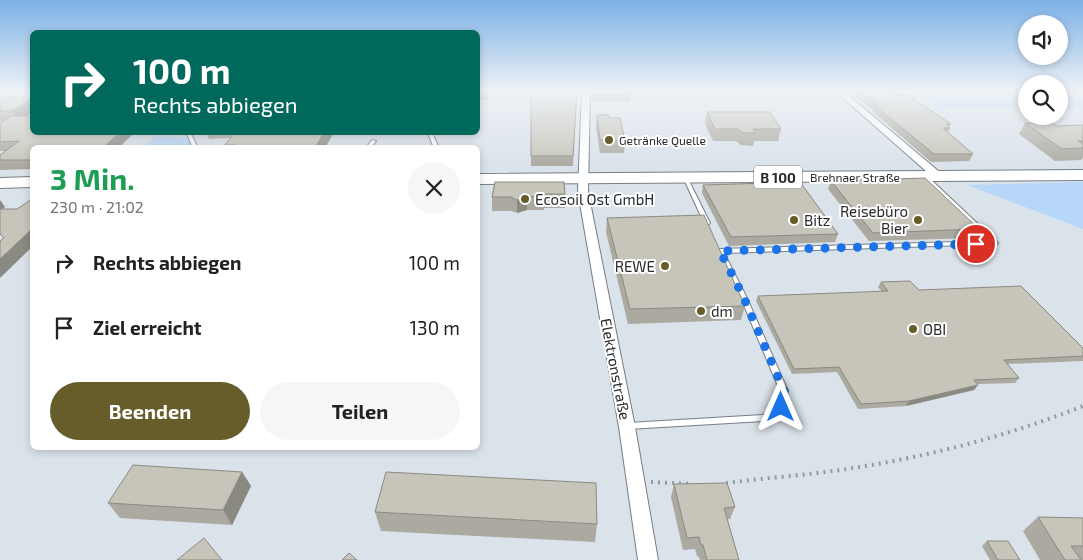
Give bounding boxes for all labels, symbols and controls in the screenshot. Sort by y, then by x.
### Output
map controls [1018,15,1068,125]
button: sound [1018,15,1068,65]
text: 100 m [133,49,231,91]
icon: right [50,50,115,115]
button: search [1018,75,1068,125]
text: Rechts abbiegen [133,91,298,117]
place label: Getränke Quelle [619,133,706,148]
marker: Getränke Quelle [603,134,615,146]
text: 3 Min. [50,160,135,196]
button: close [408,162,460,214]
road number: B 100 [754,166,802,188]
street label: Brehnaer Straße [810,170,900,184]
place label: Ecosoil Ost GmbH [535,190,654,208]
marker: Ecosoil Ost GmbH [519,193,531,205]
text: 230 m · 21:02 [50,197,144,216]
place label: Reisebüro Bier [840,202,908,237]
place label: Bitz [804,211,830,229]
marker: Bitz [788,214,800,226]
marker: Reisebüro Bier [912,214,924,226]
pin [955,223,997,265]
icon: arrive [962,230,990,258]
icon: right [50,249,78,277]
text: Rechts abbiegen [93,251,241,274]
text: 100 m [409,251,460,274]
place label: REWE [615,257,655,275]
marker: REWE [659,260,671,272]
place label: dm [711,302,733,320]
marker: dm [695,305,707,317]
icon: arrive [50,314,78,342]
text: Ziel erreicht [93,316,202,339]
text: 130 m [410,316,460,339]
street label: Elektronstraße [597,317,635,421]
place label: OBI [923,320,946,338]
marker: OBI [907,323,919,335]
position arrow [754,380,806,432]
button: Beenden [50,382,250,440]
button: Teilen [260,382,460,440]

